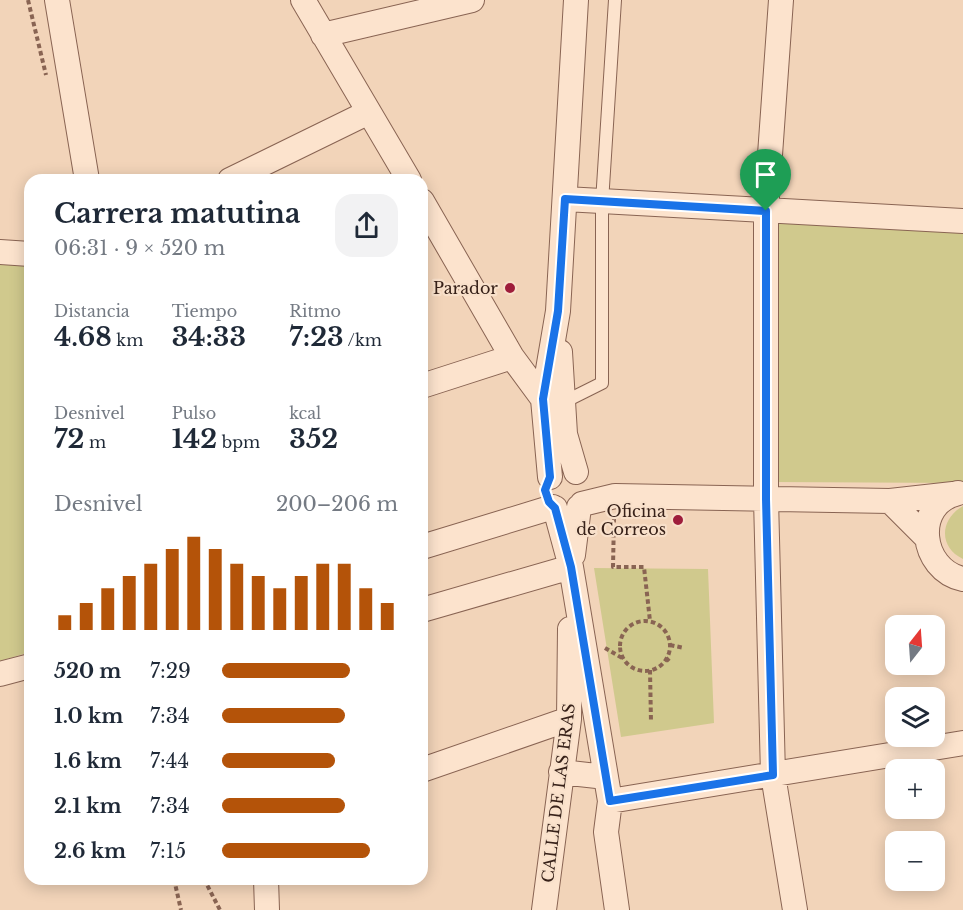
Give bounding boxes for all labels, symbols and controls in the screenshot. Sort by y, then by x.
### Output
pin [740,149,791,211]
icon: arrive [749,158,782,191]
button: share [335,194,398,257]
text: Carrera matutina [54,197,300,230]
text: 06:31 · 9 × 520 m [54,236,225,260]
place label: Parador [433,278,498,298]
marker: Parador [503,281,517,295]
text: Distancia [54,301,130,321]
text: Tiempo [172,301,237,321]
text: Ritmo [289,301,341,321]
text: 4.68 [54,321,112,353]
text: 34:33 [172,321,246,353]
text: 7:23 [289,321,344,353]
text: km [112,330,143,350]
text: /km [344,330,382,350]
text: Desnivel [54,403,125,423]
text: Pulso [172,403,216,423]
text: kcal [289,403,321,423]
text: 72 [54,423,84,455]
text: 142 [172,423,217,455]
text: 352 [289,423,338,455]
text: m [84,432,106,452]
text: bpm [217,432,260,452]
text: Desnivel [54,492,142,516]
text: 200–206 m [276,492,398,516]
place label: Oficina de Correos [576,501,666,539]
marker: Oficina de Correos [671,513,685,527]
north arrow [885,615,945,675]
map controls [885,615,945,891]
text: 520 m [54,659,121,683]
text: 7:29 [150,659,191,683]
button: layers [885,687,945,747]
street label: CALLE DE LAS ERAS [537,702,579,884]
text: 1.0 km [54,704,123,728]
text: 7:34 [150,704,190,728]
text: 1.6 km [54,749,122,773]
text: 7:44 [150,749,189,773]
button: + [885,759,945,819]
text: 2.1 km [54,794,122,818]
text: 7:34 [150,794,190,818]
button: − [885,831,945,891]
text: 2.6 km [54,839,126,863]
text: 7:15 [150,839,186,863]

